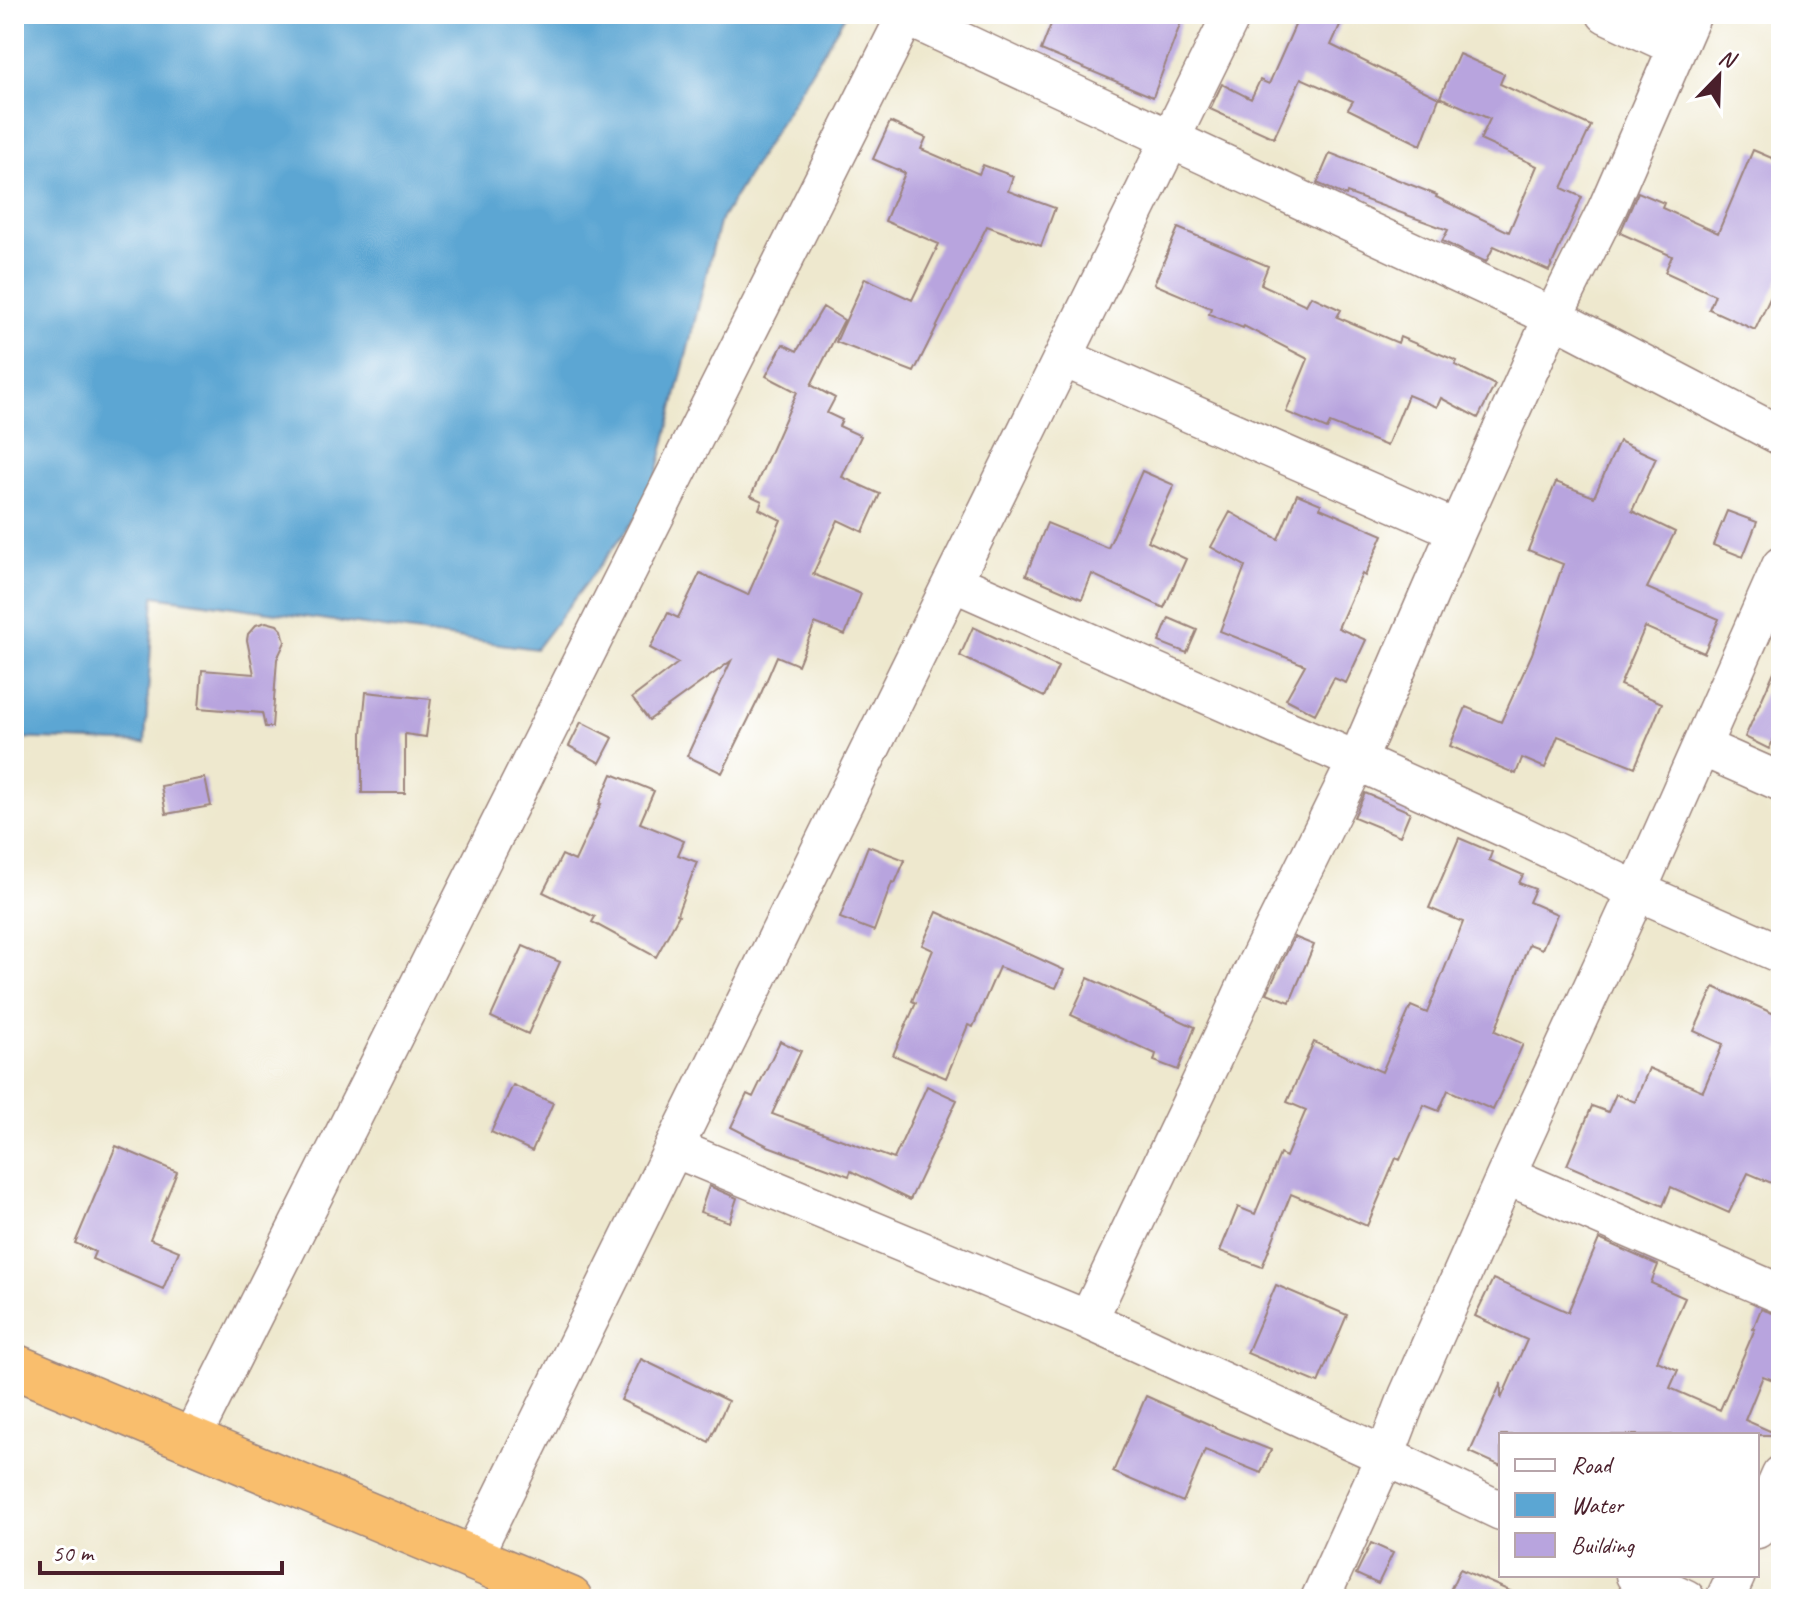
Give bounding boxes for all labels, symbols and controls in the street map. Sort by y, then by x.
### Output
north arrow [1679,36,1759,116]
text: N [1715,43,1741,75]
legend [1499,1433,1759,1577]
text: Road [1571,1450,1615,1480]
text: Water [1571,1490,1626,1520]
scale bar [40,1525,282,1575]
text: Building [1571,1530,1636,1560]
text: 50 m [52,1538,95,1568]

